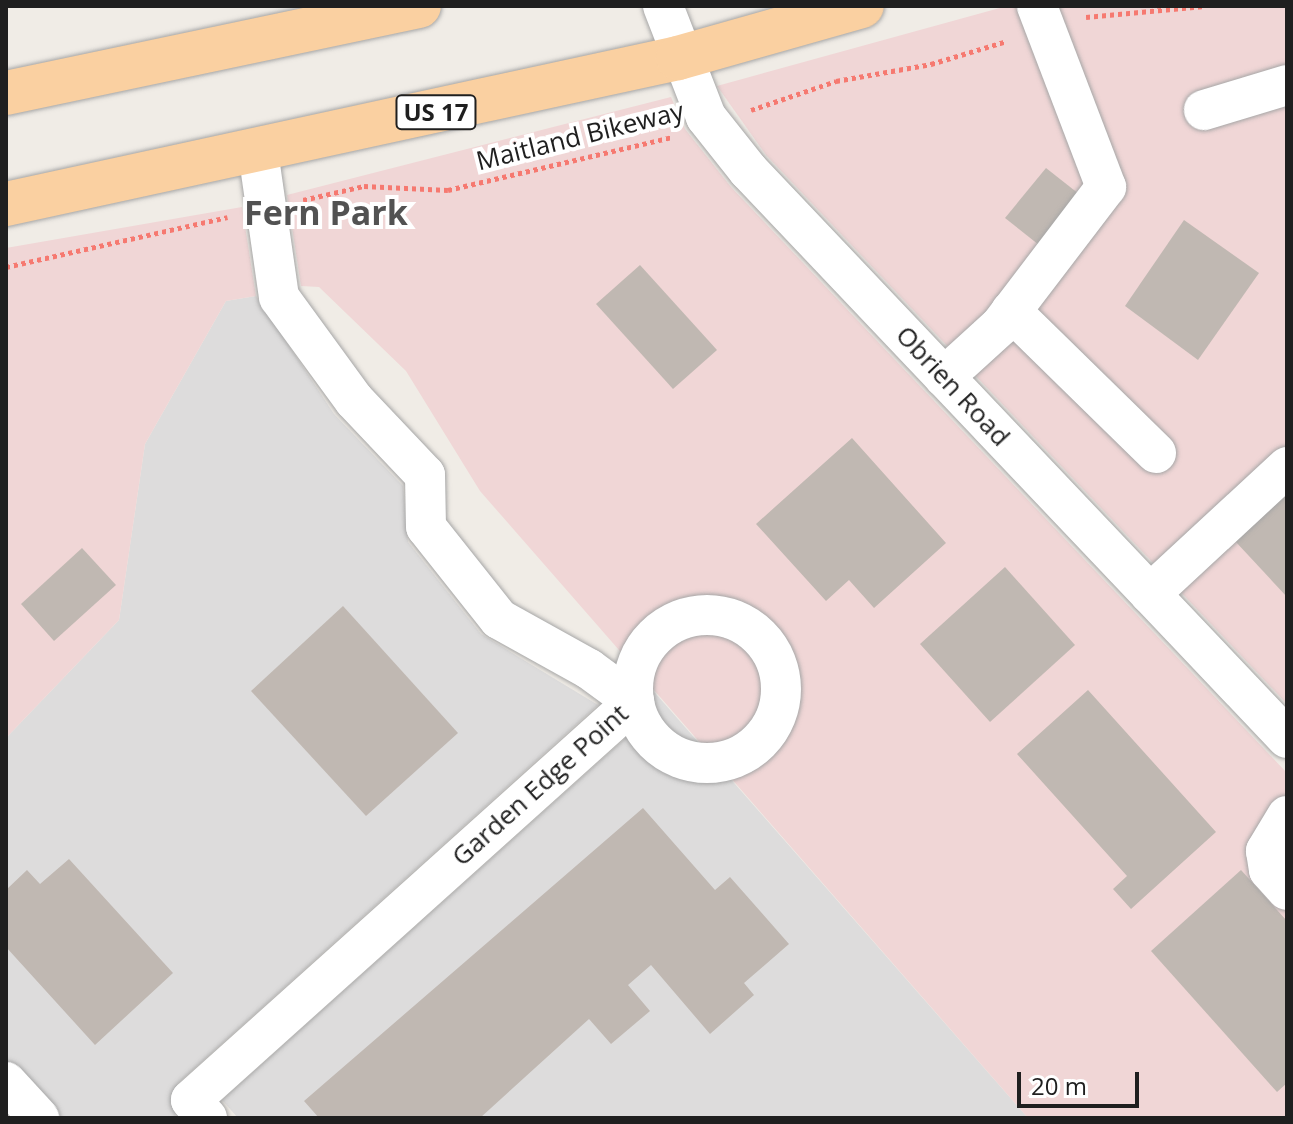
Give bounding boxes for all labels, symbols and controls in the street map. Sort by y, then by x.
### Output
road number: US 17 [394,92,478,132]
street label: Maitland Bikeway [473,95,687,177]
district label: Fern Park [244,193,408,233]
street label: Obrien Road [890,320,1016,452]
street label: Garden Edge Point [446,698,634,872]
scale bar [1021,1056,1143,1106]
text: 20 m [1031,1069,1087,1102]

